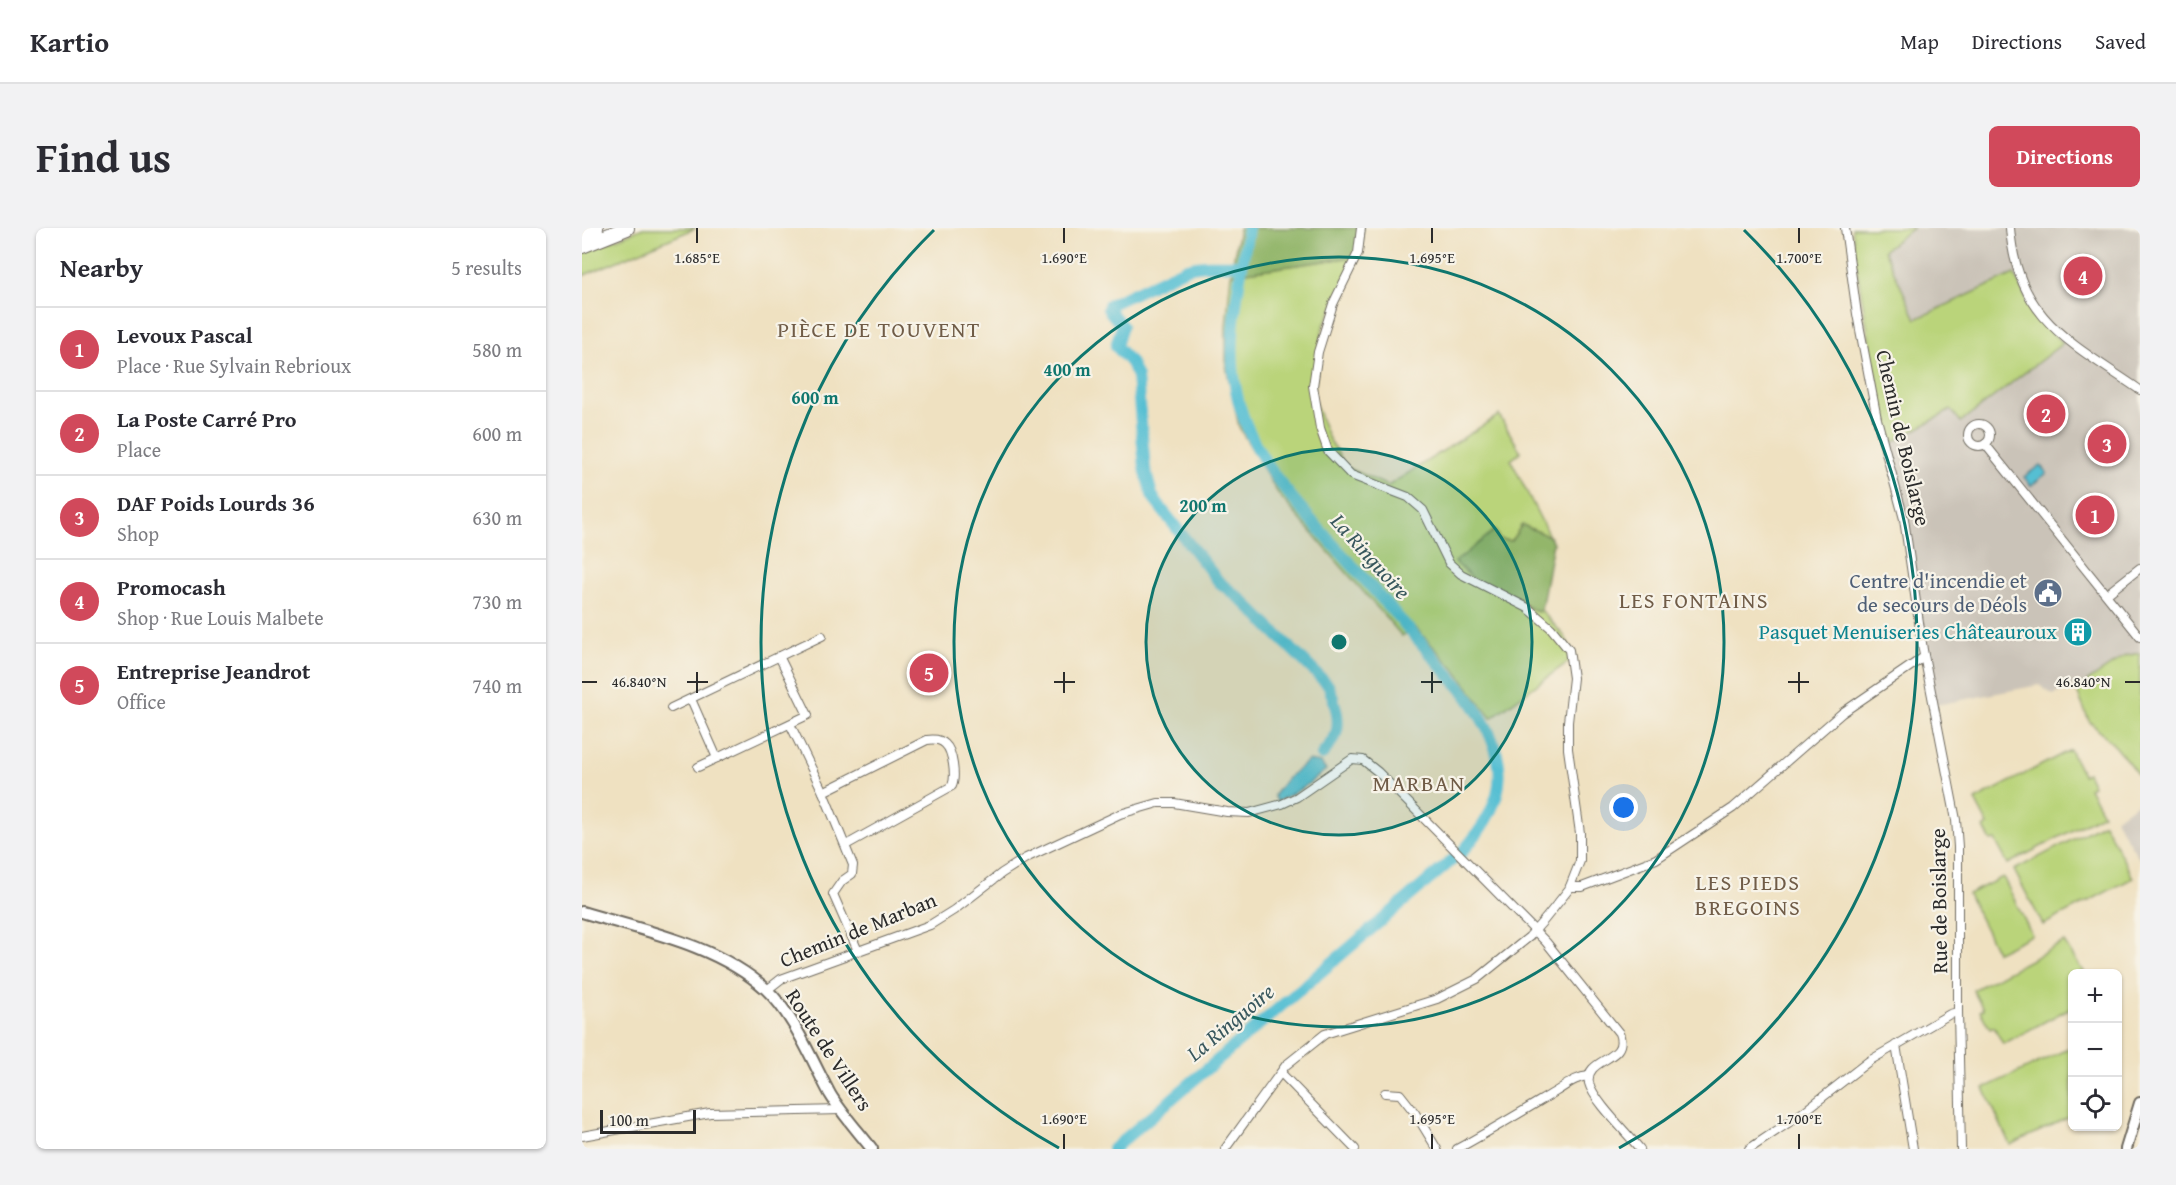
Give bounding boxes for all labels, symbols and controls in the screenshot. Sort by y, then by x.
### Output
text: Kartio [30,21,109,62]
text: Map [1900,26,1939,57]
text: Directions [1972,26,2062,57]
text: Saved [2095,26,2146,57]
text: Find us [36,126,171,187]
button: Directions [1989,126,2140,187]
text: 1.685°E [674,247,720,268]
text: 1.690°E [1041,247,1087,268]
text: 1.695°E [1409,247,1455,268]
text: 1.700°E [1776,247,1822,268]
text: Nearby [60,248,143,287]
text: 5 results [451,253,522,282]
pin: 4 [2064,254,2102,298]
district label: PIÈCE DE TOUVENT [777,313,981,345]
text: Levoux Pascal [117,319,253,351]
text: 1 [74,335,85,364]
text: 580 m [472,335,522,364]
street label: Chemin de Boislarge [1868,347,1939,529]
text: Place · Rue Sylvain Rebrioux [117,351,351,380]
text: 400 m [1043,356,1091,383]
text: 600 m [791,384,839,411]
pin: 2 [2026,392,2066,436]
text: La Poste Carré Pro [117,403,296,435]
text: 2 [74,419,85,448]
text: 600 m [472,419,522,448]
pin: 3 [2088,422,2126,466]
text: Place [117,435,161,464]
text: DAF Poids Lourds 36 [117,487,315,519]
text: 200 m [1179,492,1227,519]
pin: 1 [2076,492,2114,538]
text: 3 [74,503,85,532]
text: 630 m [472,503,522,532]
water label: La Ringuoire [1323,505,1418,606]
text: Shop [117,519,159,548]
place label: Centre d'incendie et de secours de Déols [1850,565,2028,620]
text: Promocash [117,571,226,603]
public building icon: Centre d'incendie et de secours de Déols [2032,577,2064,609]
district label: LES FONTAINS [1619,584,1769,616]
text: 4 [74,587,85,616]
text: 730 m [472,587,522,616]
text: Shop · Rue Louis Malbete [117,603,324,632]
place label: Pasquet Menuiseries Châteauroux [1759,616,2057,647]
building icon: Pasquet Menuiseries Châteauroux [2062,616,2094,648]
centre of rings [1329,632,1349,652]
pin: 5 [910,650,948,696]
text: Entreprise Jeandrot [117,655,310,687]
text: 5 [74,671,85,700]
text: 740 m [472,671,522,700]
text: 46.840°N [612,671,667,692]
text: 46.840°N [2056,671,2111,692]
text: Office [117,687,166,716]
district label: MARBAN [1372,767,1466,799]
your location [1609,793,1638,822]
street label: Rue de Boislarge [1922,828,1955,974]
district label: LES PIEDS BREGOINS [1695,866,1801,923]
street label: Chemin de Marban [775,884,941,975]
map controls [2068,969,2122,1131]
button: + [2068,969,2122,1023]
water label: La Ringuoire [1178,976,1281,1069]
street label: Route de Villers [778,983,881,1117]
button: − [2068,1023,2122,1077]
button: locate [2068,1077,2122,1131]
scale bar [600,1107,696,1134]
text: 100 m [609,1108,649,1132]
text: 1.690°E [1041,1108,1087,1129]
text: 1.695°E [1409,1108,1455,1129]
text: 1.700°E [1776,1108,1822,1129]

